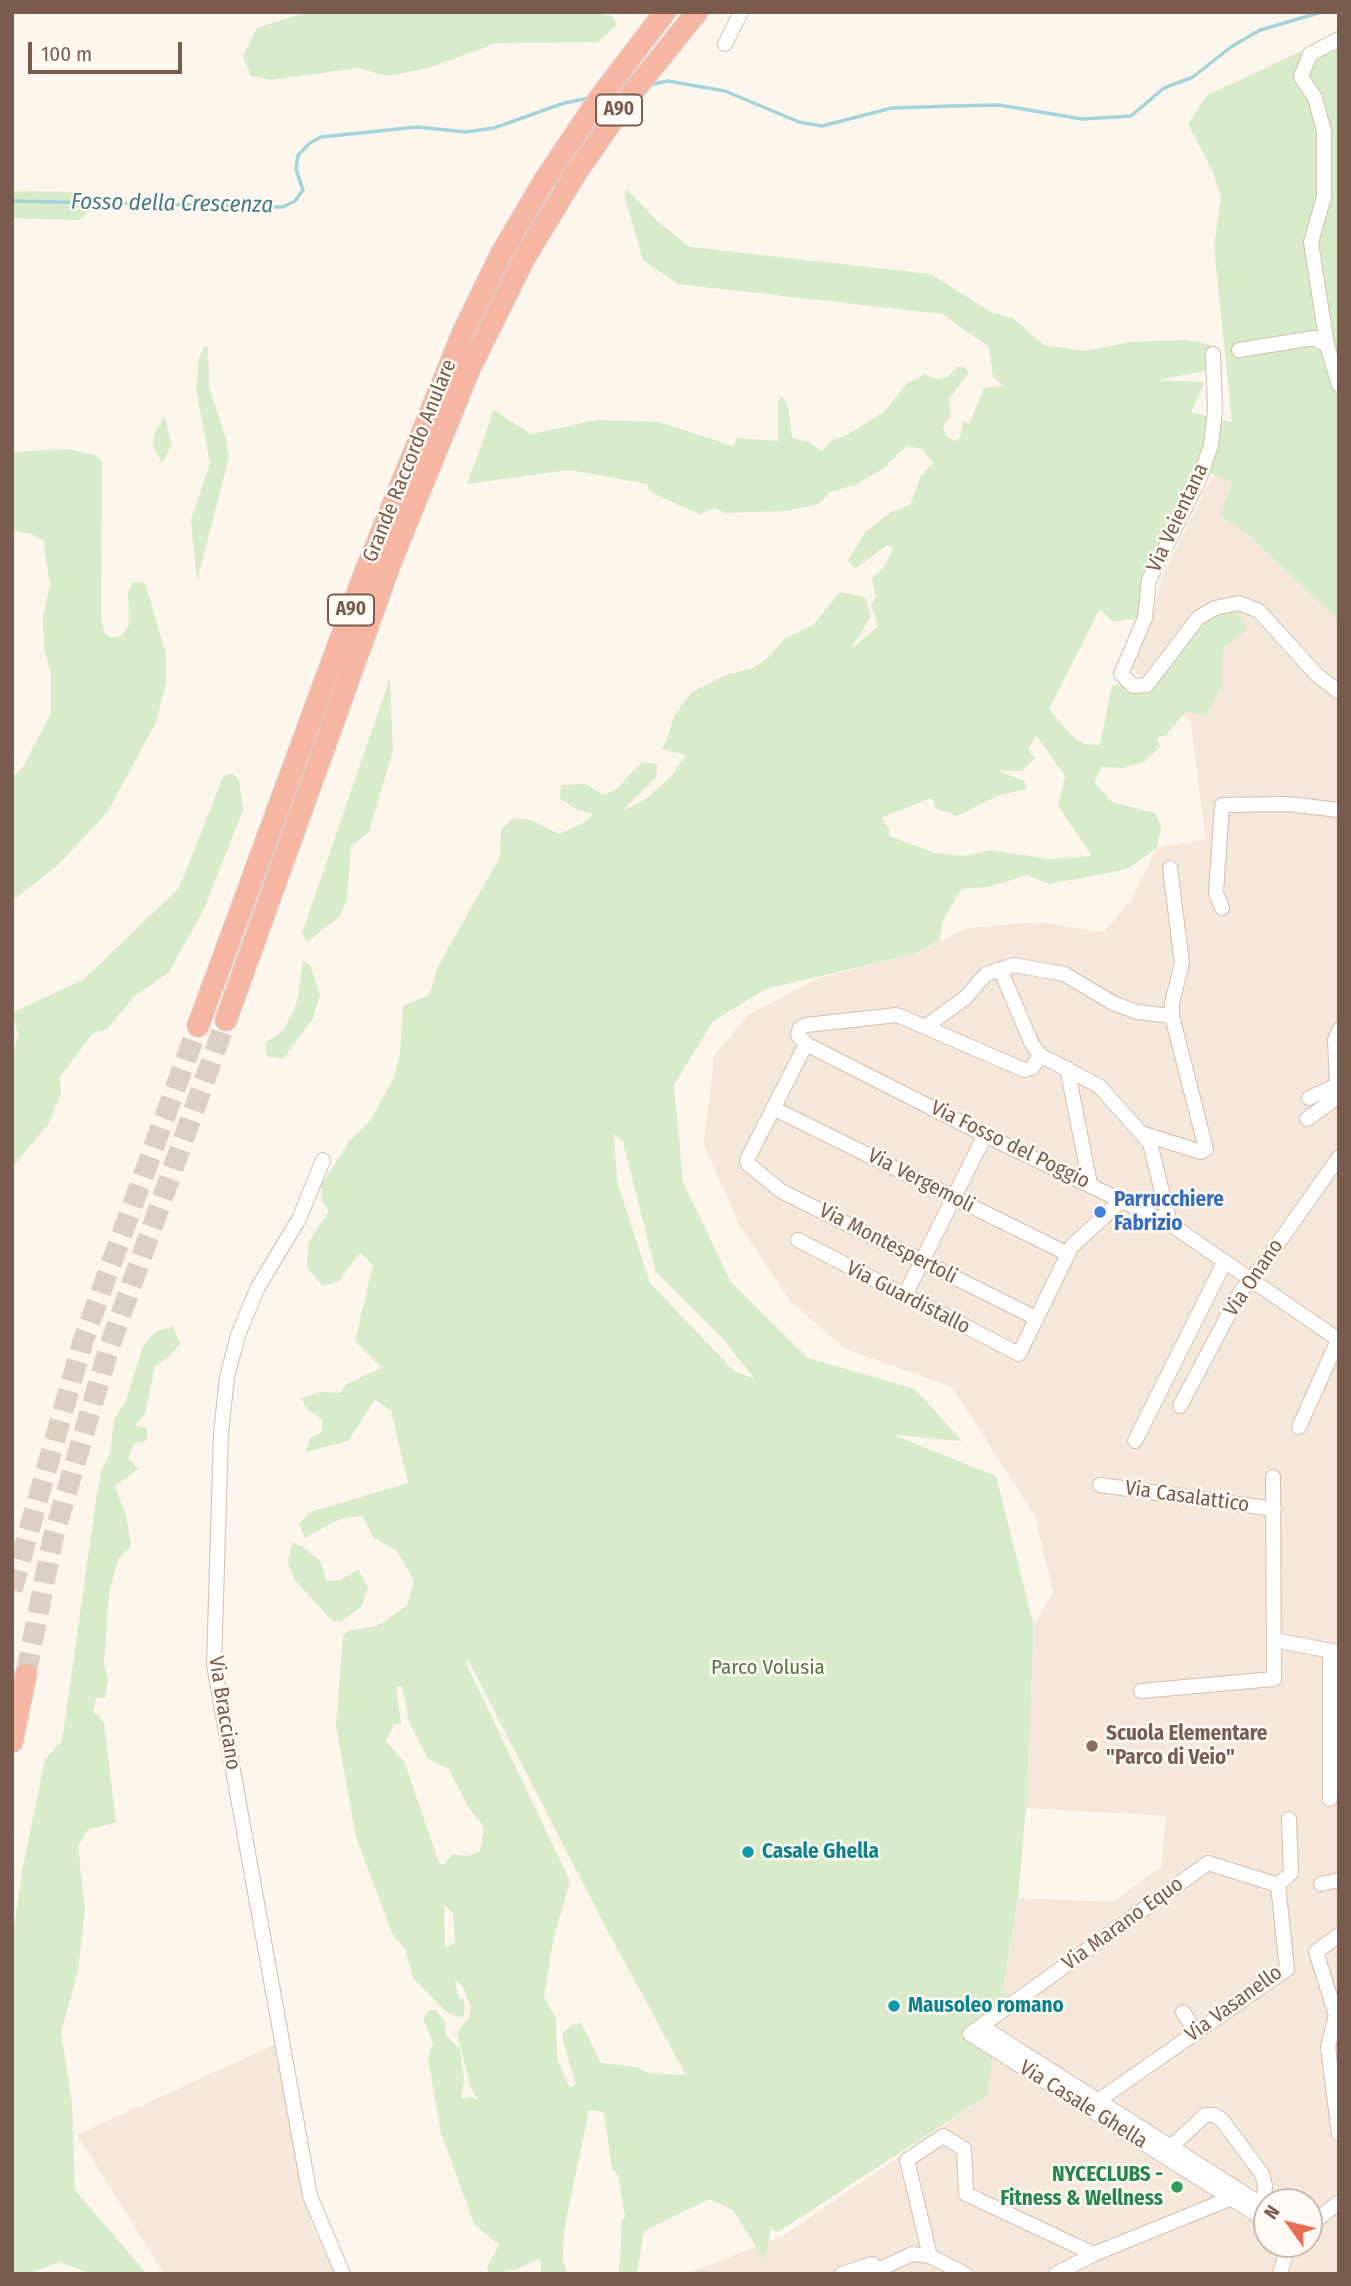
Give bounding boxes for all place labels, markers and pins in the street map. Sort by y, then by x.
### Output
place label: Parrucchiere Fabrizio [1114,1187,1224,1237]
marker: Parrucchiere Fabrizio [1092,1204,1108,1220]
place label: Scuola Elementare "Parco di Veio" [1106,1721,1268,1771]
marker: Scuola Elementare "Parco di Veio" [1084,1738,1100,1754]
place label: Casale Ghella [762,1839,879,1865]
marker: Casale Ghella [740,1844,756,1860]
place label: Mausoleo romano [908,1993,1064,2019]
marker: Mausoleo romano [886,1998,902,2014]
place label: NYCECLUBS - Fitness & Wellness [1000,2162,1163,2212]
marker: NYCECLUBS - Fitness & Wellness [1169,2179,1185,2195]

